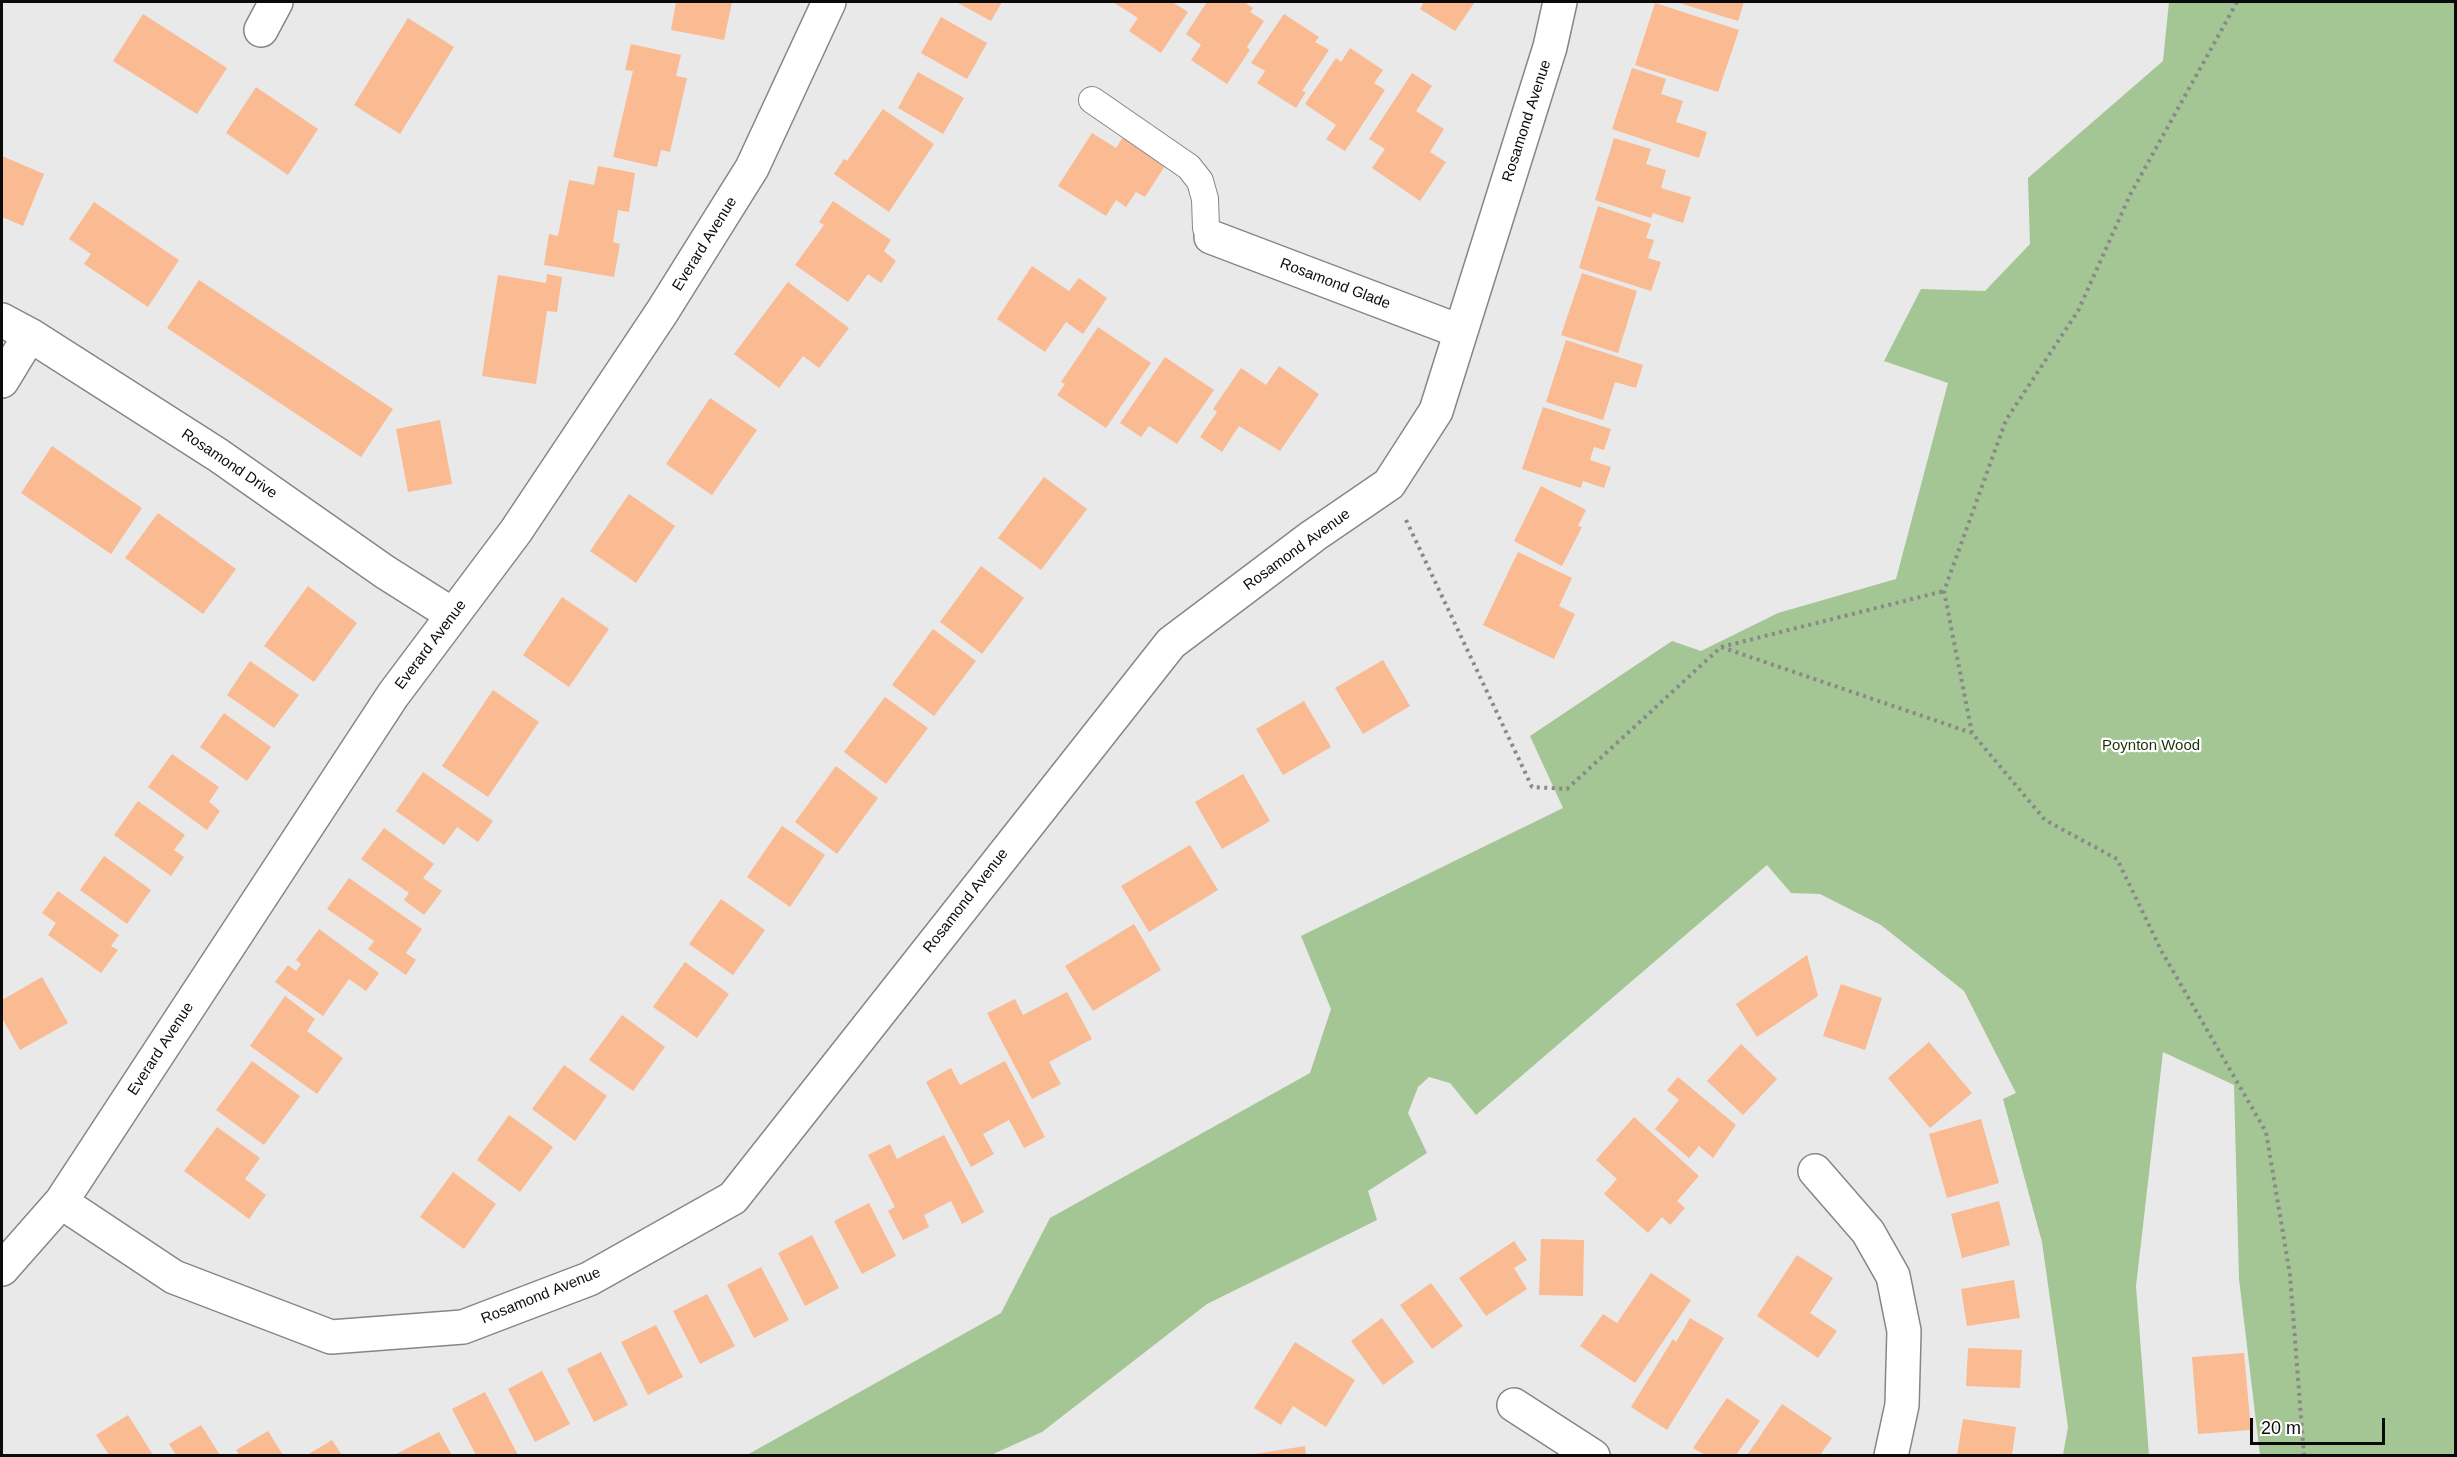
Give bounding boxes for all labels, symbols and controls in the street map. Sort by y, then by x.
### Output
street label: Rosamond Avenue [1499,58,1555,184]
street label: Everard Avenue [669,194,741,294]
street label: Rosamond Glade [1277,255,1393,313]
street label: Rosamond Drive [178,425,280,503]
street label: Rosamond Avenue [1240,505,1354,595]
street label: Everard Avenue [392,597,470,693]
park label: Poynton Wood [2102,737,2200,755]
street label: Rosamond Avenue [920,845,1012,957]
street label: Everard Avenue [124,999,198,1099]
street label: Rosamond Avenue [479,1264,603,1328]
scale bar [2253,1406,2388,1444]
text: 20 m [2261,1418,2301,1438]

